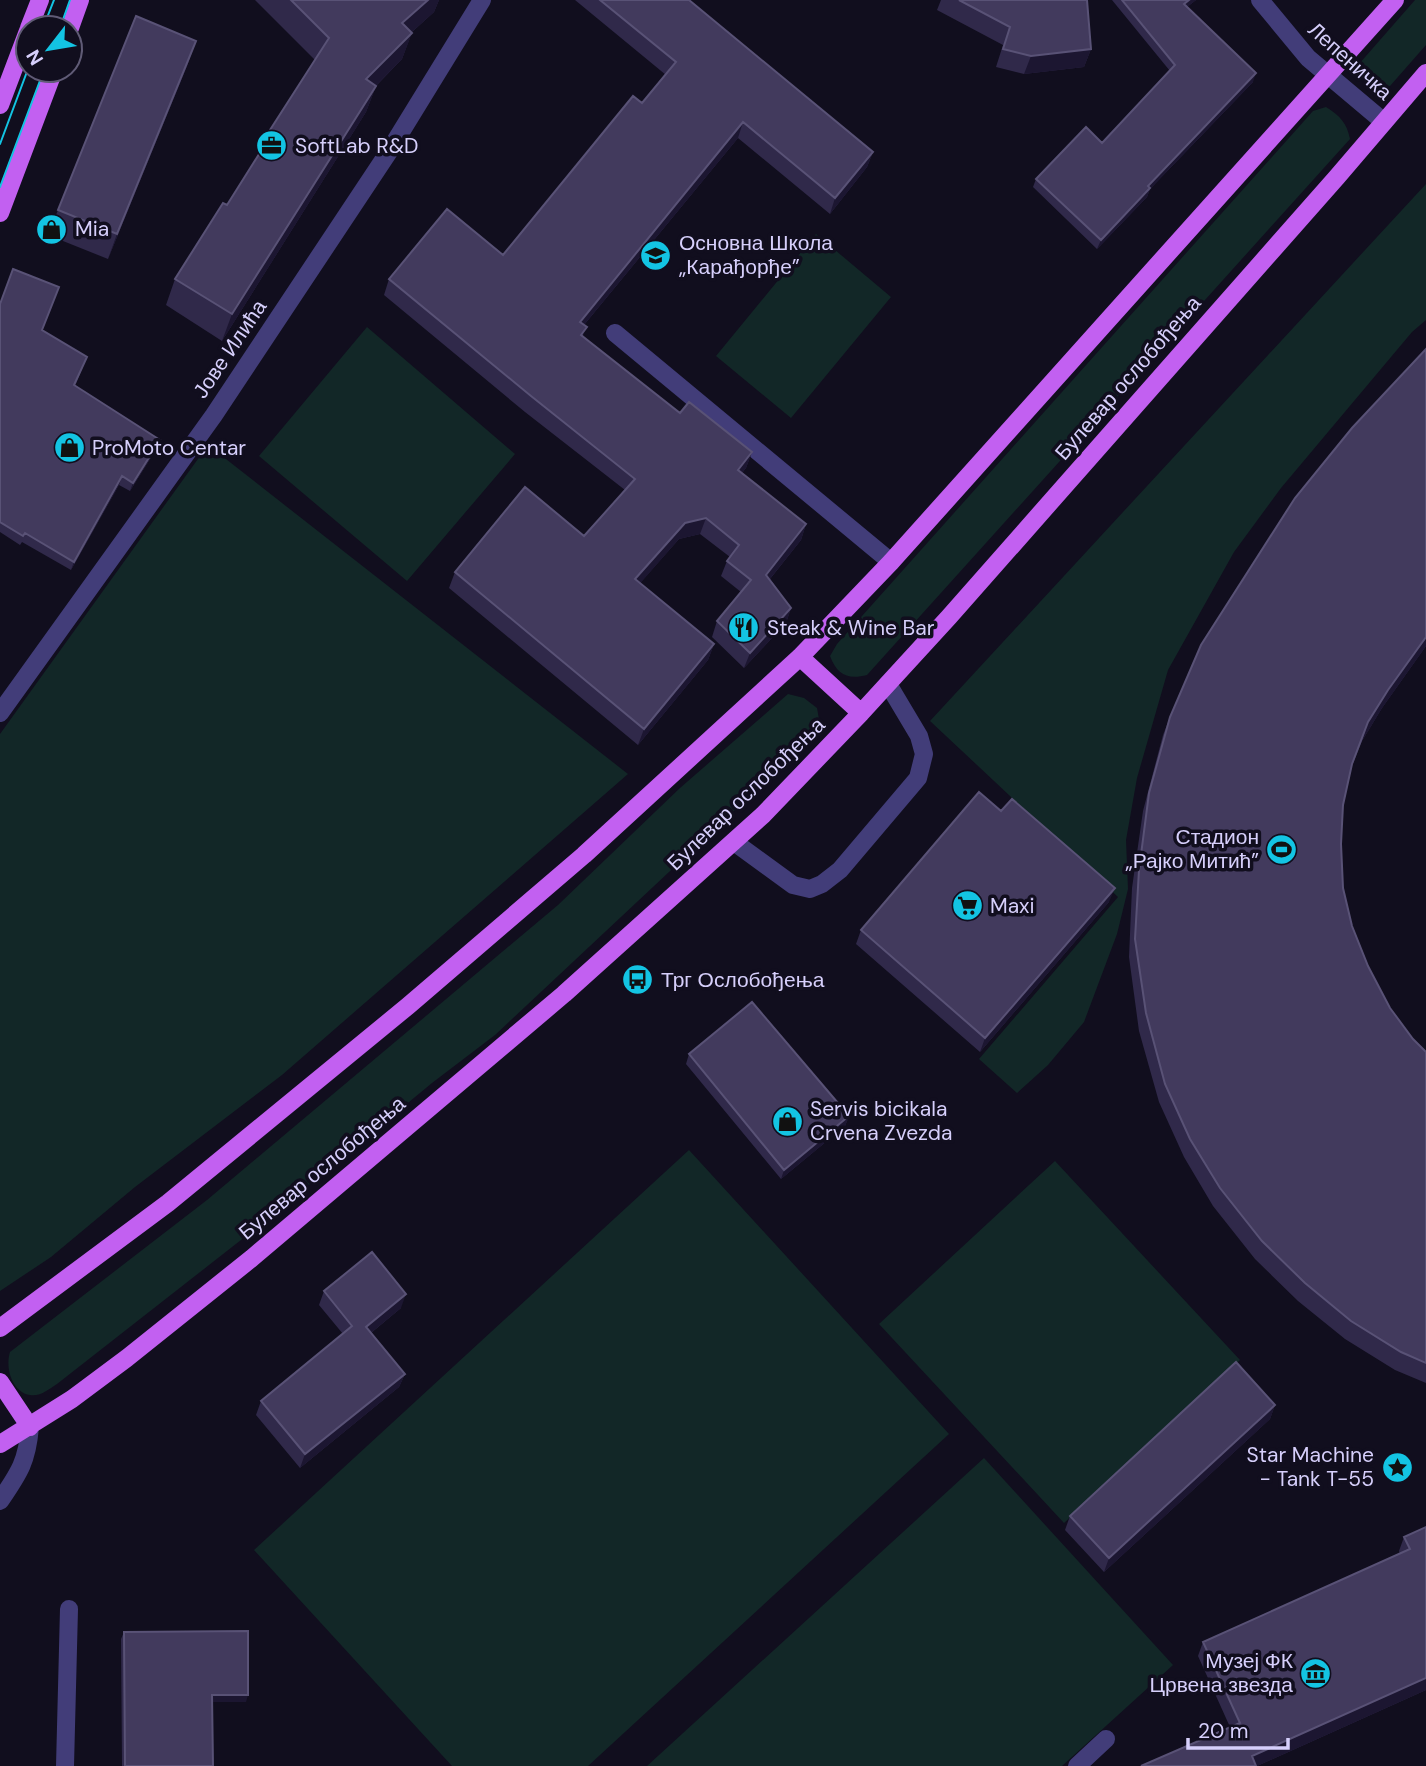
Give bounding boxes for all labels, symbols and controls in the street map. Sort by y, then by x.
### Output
north arrow [14,14,84,84]
street label: Лепеничка [1302,16,1398,106]
text: N [21,45,49,70]
office icon: SoftLab R&D [255,129,289,163]
place label: SoftLab R&D [295,132,419,160]
shop icon: Mia [35,212,69,246]
place label: Mia [75,215,109,243]
place label: Основна Школа „Карађорђе” [679,229,833,281]
school or university icon: Основна Школа „Карађорђе” [639,238,673,272]
street label: Булевар ослобођења [1049,290,1207,466]
street label: Јове Илића [187,294,273,404]
shop icon: ProMoto Centar [52,431,86,465]
place label: ProMoto Centar [92,434,246,462]
restaurant icon: Steak & Wine Bar [727,611,761,645]
place label: Steak & Wine Bar [767,614,935,642]
street label: Булевар ослобођења [661,711,831,877]
place label: Стадион „Рајко Митић” [1125,823,1259,875]
sports icon: Стадион „Рајко Митић” [1265,832,1299,866]
supermarket icon: Maxi [950,889,984,923]
place label: Maxi [990,892,1035,920]
bus stop icon: Трг Ослобођења [621,963,655,997]
place label: Трг Ослобођења [661,966,825,994]
street label: Булевар ослобођења [233,1090,411,1246]
place label: Servis bicikala Crvena Zvezda [810,1095,952,1147]
shop icon: Servis bicikala Crvena Zvezda [770,1104,804,1138]
place label: Star Machine - Tank T-55 [1247,1441,1374,1493]
place icon: Star Machine - Tank T-55 [1380,1450,1414,1484]
place label: Музеј ФК Црвена звезда [1149,1647,1294,1699]
museum icon: Музеј ФК Црвена звезда [1299,1656,1333,1690]
scale bar [1188,1706,1288,1750]
text: 20 m [1198,1717,1249,1745]

